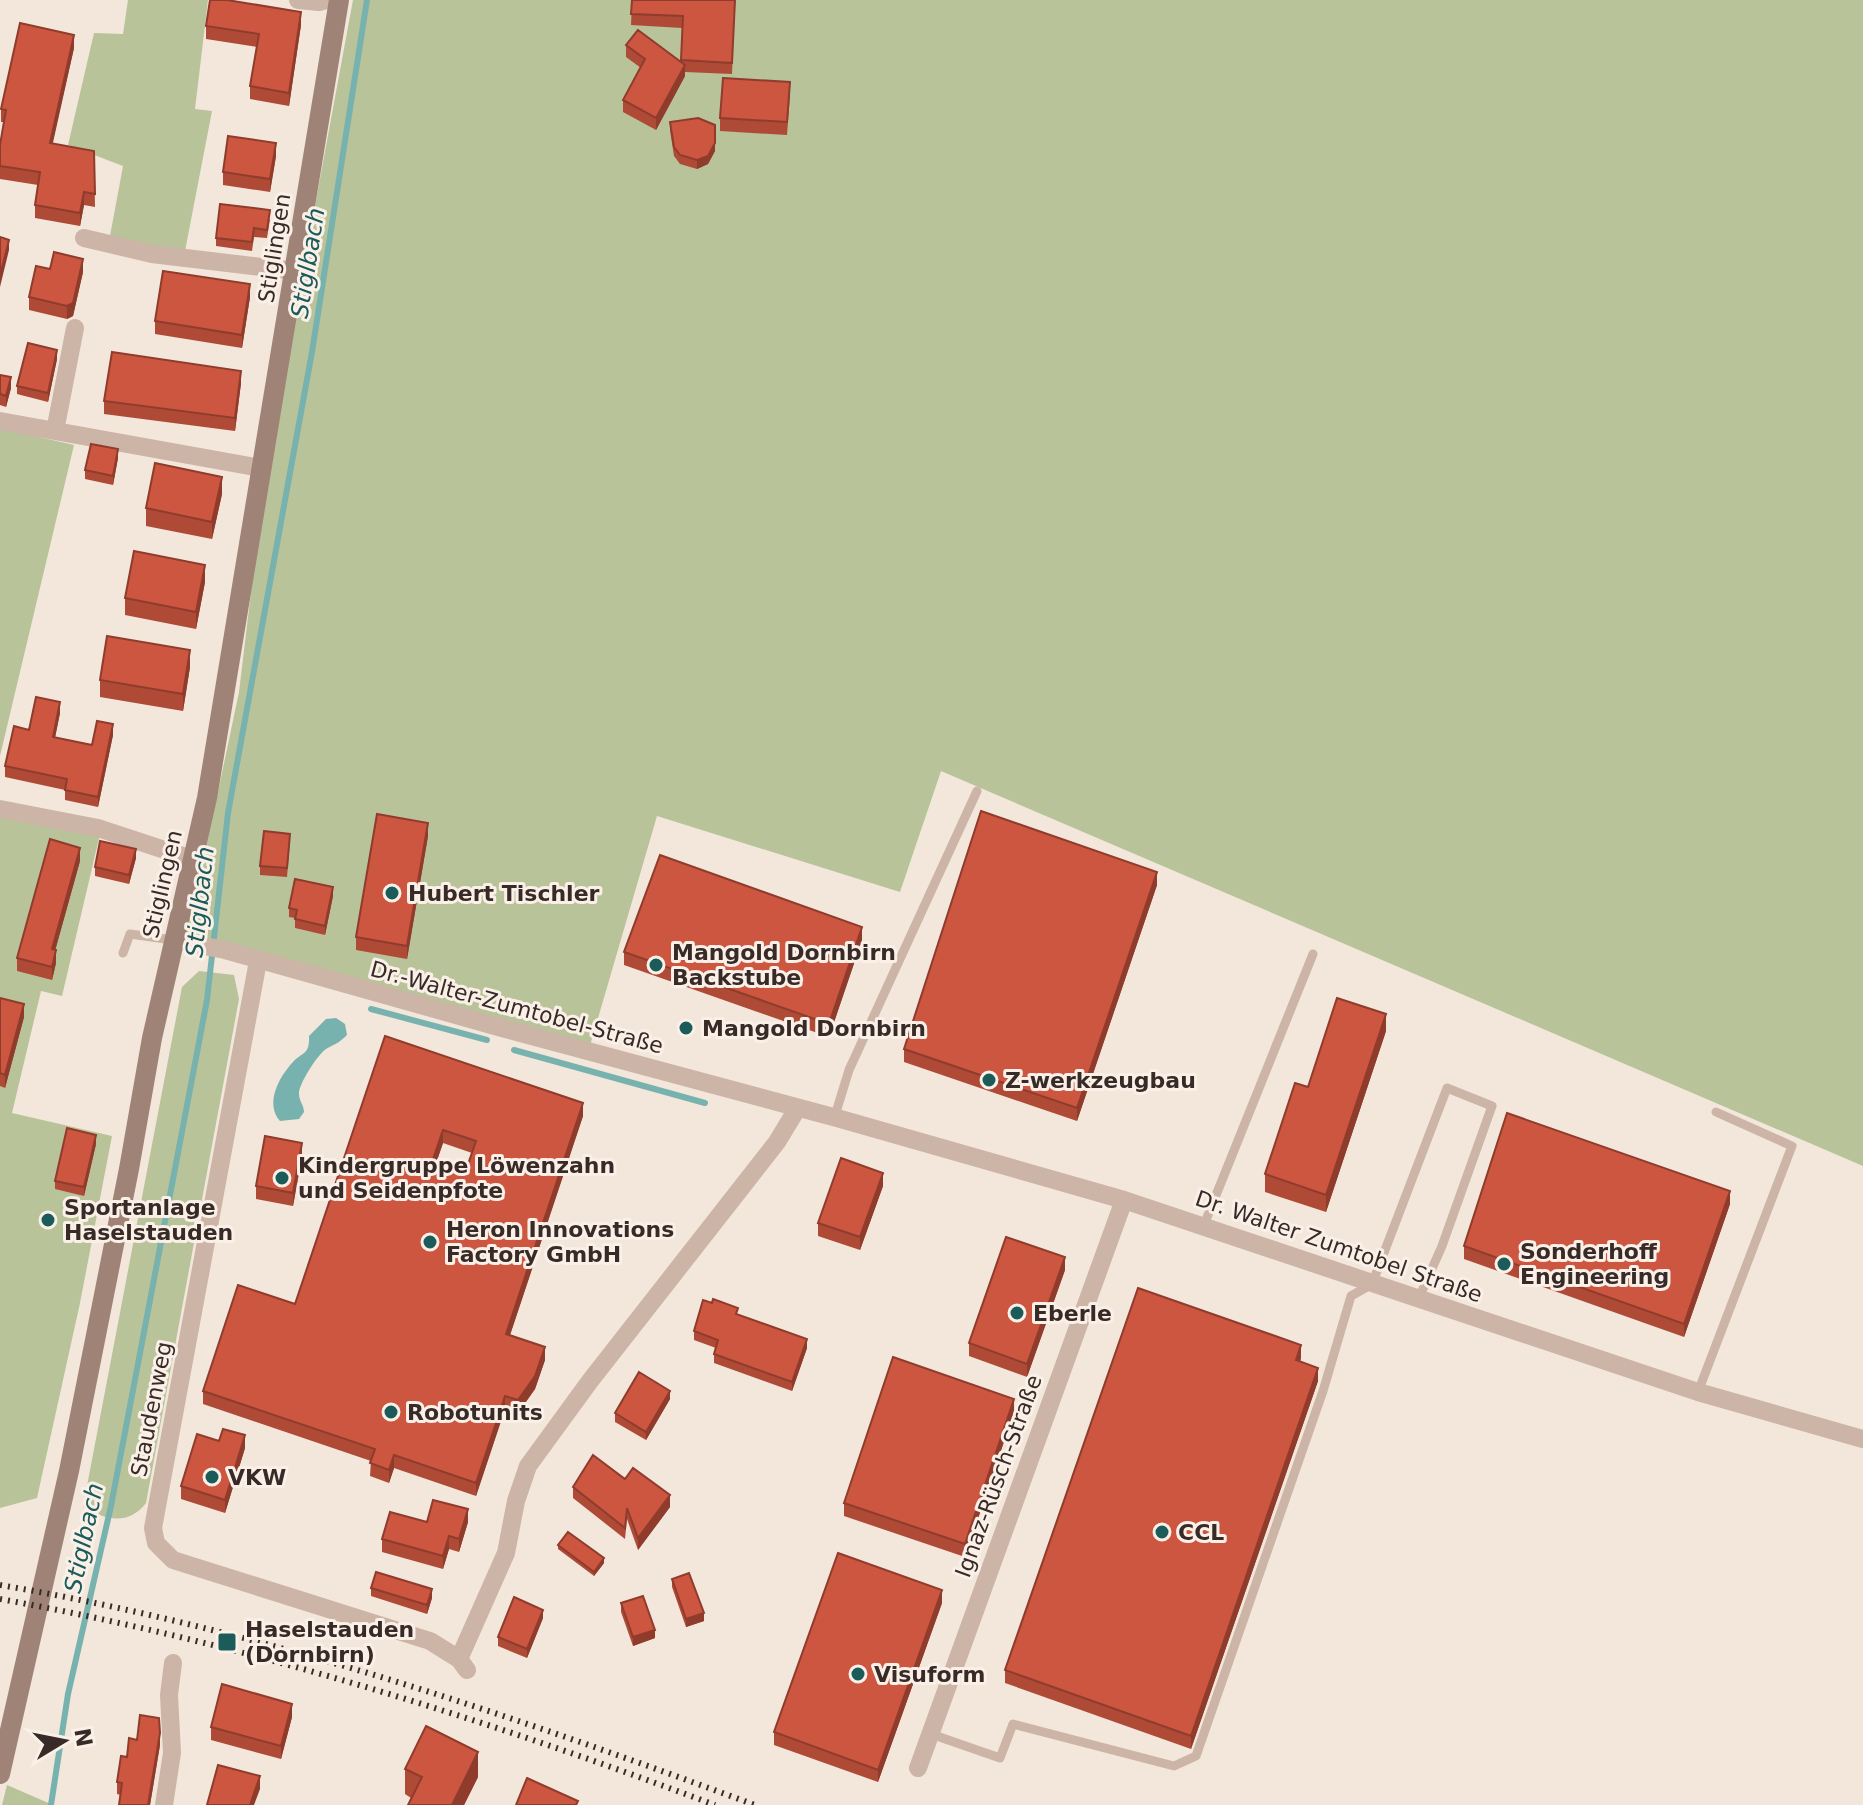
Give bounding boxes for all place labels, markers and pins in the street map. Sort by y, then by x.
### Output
place label: Hubert Tischler [408,881,600,906]
marker: Hubert Tischler [383,884,401,902]
place label: Mangold Dornbirn Backstube [672,940,896,990]
marker: Mangold Dornbirn Backstube [647,956,665,974]
place label: Mangold Dornbirn [702,1016,926,1041]
marker: Mangold Dornbirn [677,1019,695,1037]
place label: Z-werkzeugbau [1005,1068,1196,1093]
marker: Z-werkzeugbau [980,1071,998,1089]
place label: Kindergruppe Löwenzahn und Seidenpfote [298,1153,615,1203]
marker: Kindergruppe Löwenzahn und Seidenpfote [273,1169,291,1187]
place label: Sportanlage Haselstauden [64,1195,233,1245]
marker: Sportanlage Haselstauden [39,1211,57,1229]
place label: Heron Innovations Factory GmbH [446,1217,674,1267]
marker: Heron Innovations Factory GmbH [421,1233,439,1251]
place label: Sonderhoff Engineering [1520,1239,1669,1289]
marker: Sonderhoff Engineering [1495,1255,1513,1273]
place label: Eberle [1033,1301,1112,1326]
marker: Eberle [1008,1304,1026,1322]
place label: Robotunits [407,1400,543,1425]
marker: Robotunits [382,1403,400,1421]
place label: VKW [228,1465,286,1490]
marker: VKW [203,1468,221,1486]
place label: CCL [1178,1520,1224,1545]
marker: CCL [1153,1523,1171,1541]
place label: Haselstauden (Dornbirn) [245,1617,414,1667]
marker: Haselstauden (Dornbirn) [216,1631,238,1653]
place label: Visuform [874,1662,985,1687]
marker: Visuform [849,1665,867,1683]

